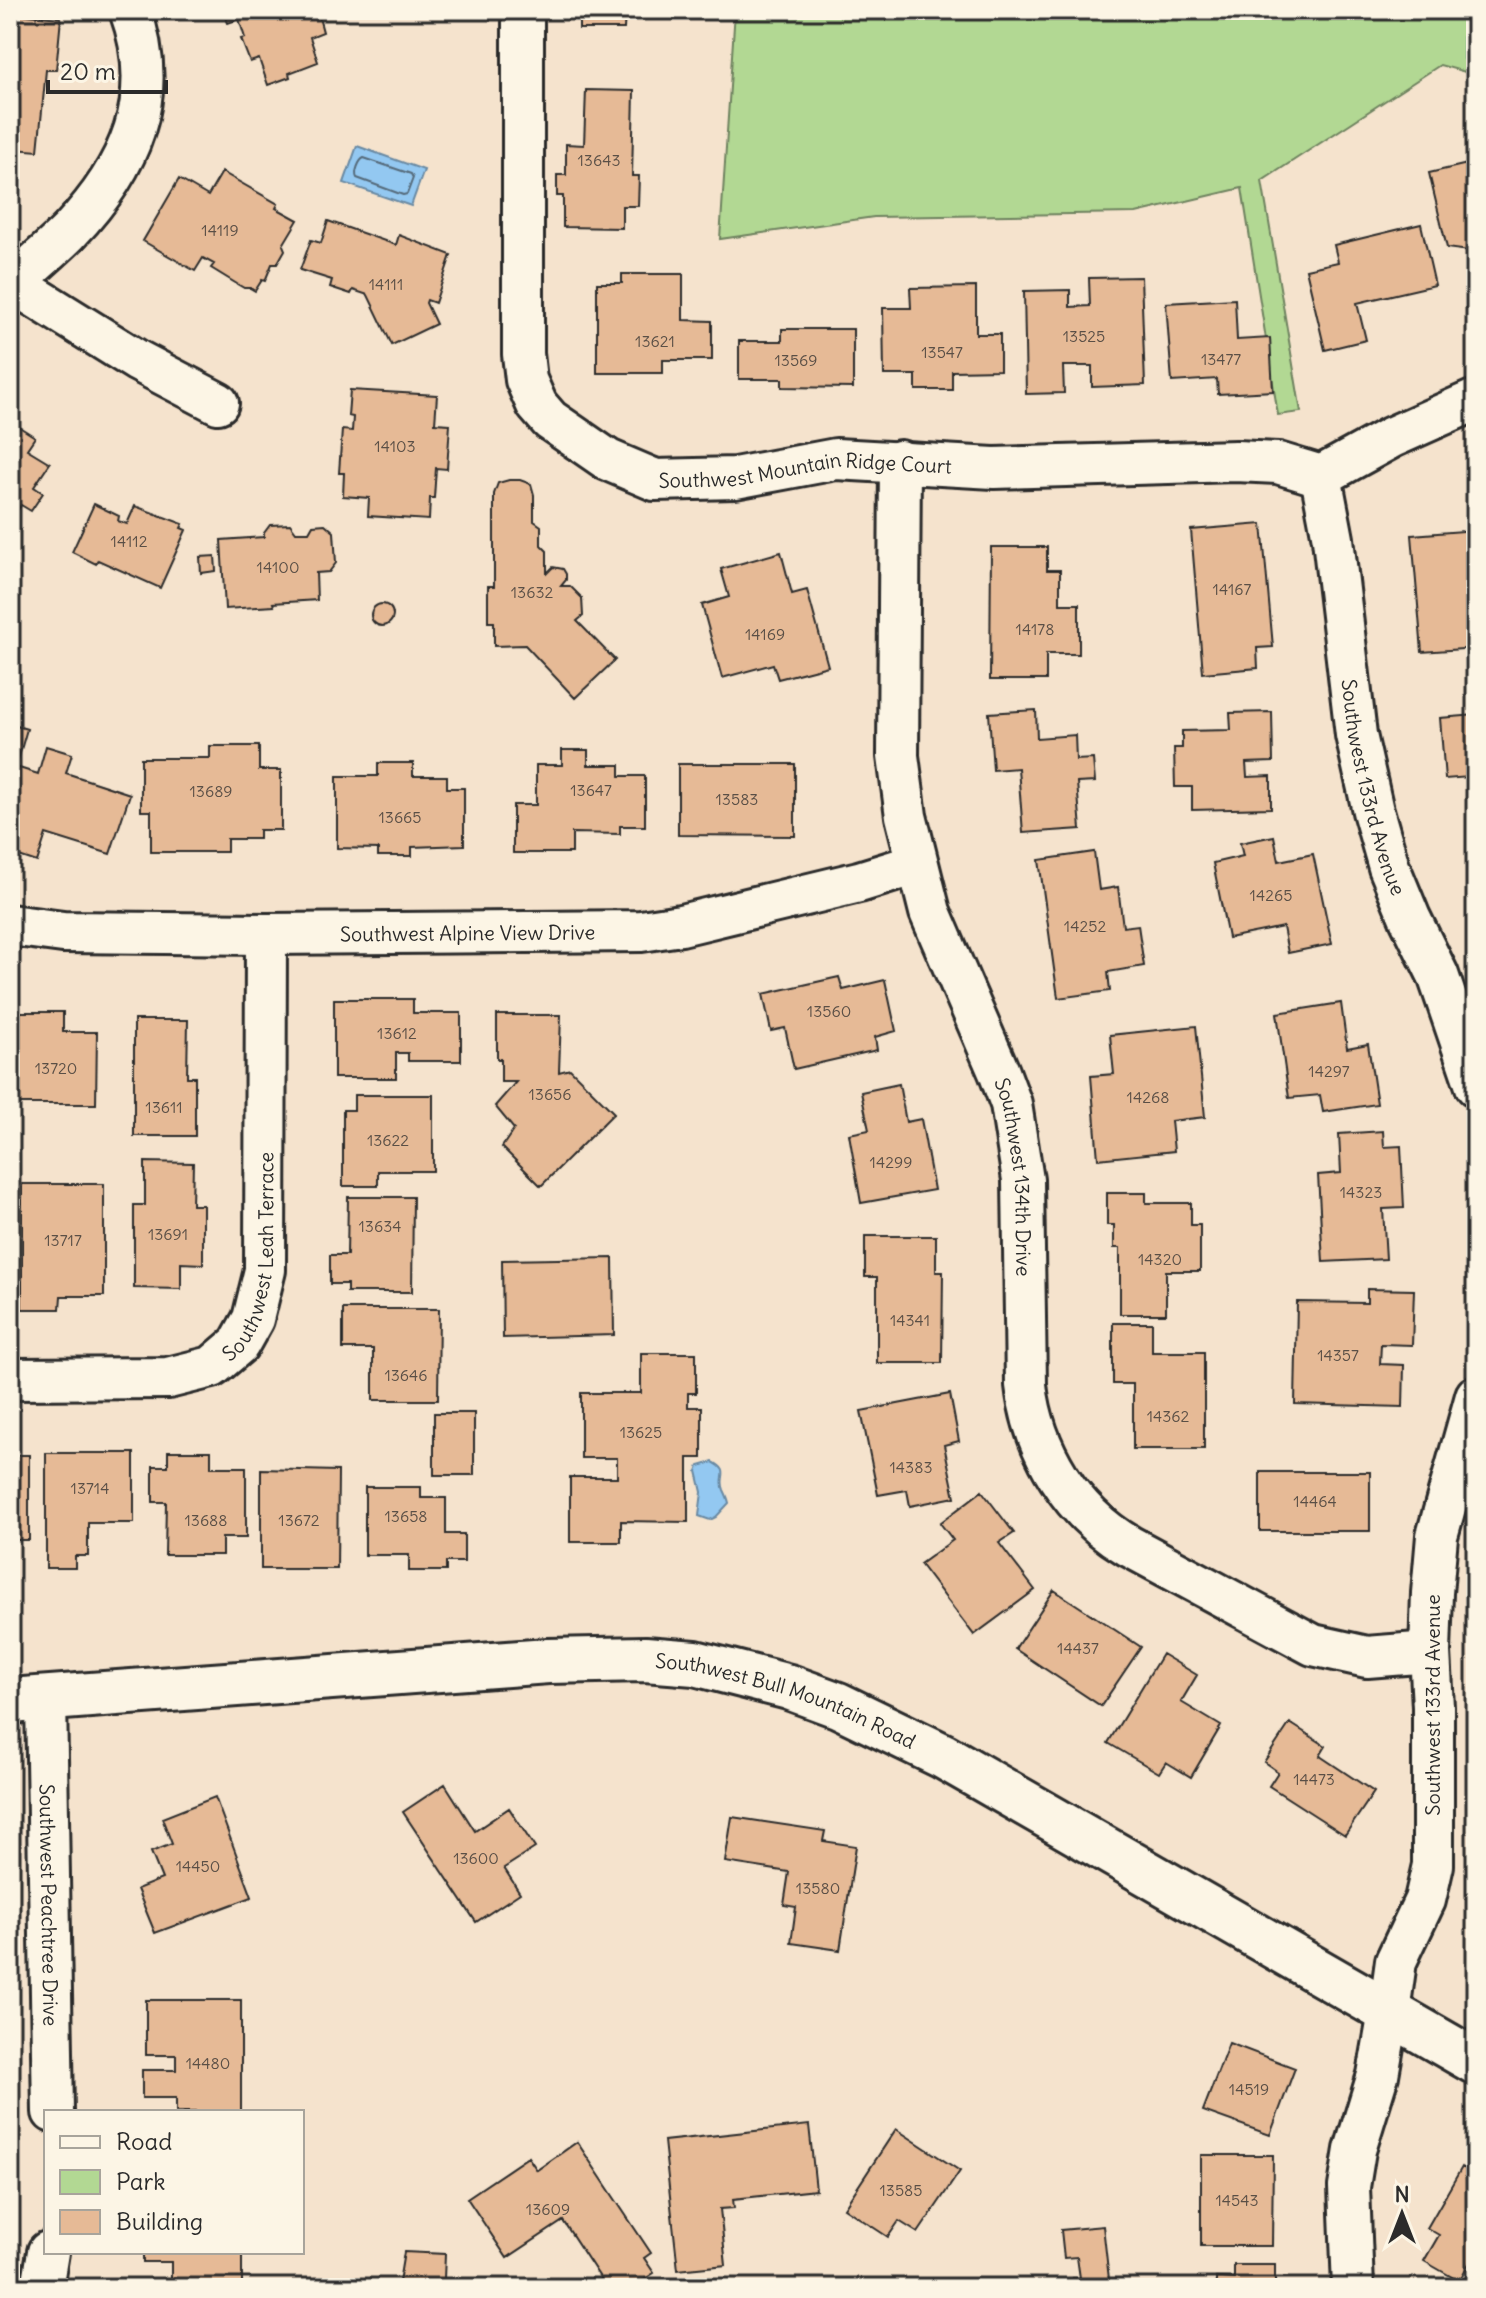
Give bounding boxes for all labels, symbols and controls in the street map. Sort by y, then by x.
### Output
scale bar [48,44,166,94]
text: 20 m [60,56,116,86]
house number: 13643 [577,150,621,170]
house number: 14119 [201,220,239,240]
house number: 14111 [369,274,403,294]
house number: 13525 [1063,326,1105,346]
house number: 13621 [635,331,675,351]
house number: 13547 [921,342,963,362]
house number: 13477 [1201,349,1241,369]
house number: 13569 [774,350,818,370]
house number: 14103 [374,436,416,456]
street label: Southwest Mountain Ridge Court [658,446,953,492]
house number: 14112 [111,531,148,551]
house number: 14100 [257,557,299,577]
house number: 14167 [1213,579,1252,599]
house number: 13632 [511,582,553,602]
house number: 14178 [1016,619,1054,639]
house number: 14169 [745,624,785,644]
street label: Southwest 133rd Avenue [1337,678,1412,899]
house number: 13647 [570,780,612,800]
house number: 13689 [189,781,233,801]
house number: 13583 [716,789,758,809]
house number: 13665 [378,807,422,827]
house number: 14265 [1250,885,1292,905]
house number: 14252 [1064,916,1106,936]
street label: Southwest Alpine View Drive [340,919,595,946]
house number: 13560 [807,1001,851,1021]
house number: 13612 [377,1023,417,1043]
house number: 13720 [35,1058,77,1078]
house number: 14297 [1308,1061,1350,1081]
street label: Southwest 134th Drive [990,1074,1037,1277]
house number: 13656 [528,1084,572,1104]
house number: 14268 [1127,1087,1169,1107]
house number: 13611 [145,1097,183,1117]
house number: 13622 [367,1130,409,1150]
street label: Southwest Leah Terrace [217,1152,278,1366]
house number: 14299 [870,1152,912,1172]
house number: 14323 [1340,1182,1382,1202]
house number: 13634 [358,1216,402,1236]
house number: 13691 [148,1224,188,1244]
house number: 13717 [44,1230,82,1250]
house number: 14320 [1138,1249,1182,1269]
house number: 14341 [890,1310,930,1330]
house number: 14357 [1317,1345,1359,1365]
house number: 13646 [384,1365,428,1385]
house number: 14362 [1147,1406,1190,1426]
house number: 13625 [620,1422,662,1442]
house number: 14383 [890,1457,933,1477]
house number: 13714 [71,1478,109,1498]
house number: 14464 [1293,1491,1337,1511]
house number: 13658 [384,1506,428,1526]
house number: 13688 [184,1510,228,1530]
house number: 13672 [278,1510,320,1530]
street label: Southwest 133rd Avenue [1420,1594,1445,1816]
house number: 14437 [1057,1638,1099,1658]
street label: Southwest Bull Mountain Road [654,1647,920,1754]
house number: 14473 [1293,1769,1335,1789]
street label: Southwest Peachtree Drive [35,1784,64,2026]
house number: 13600 [453,1848,499,1868]
house number: 14450 [176,1856,220,1876]
house number: 13580 [796,1878,840,1898]
house number: 14480 [186,2053,230,2073]
house number: 14519 [1229,2079,1269,2099]
legend [44,2110,304,2254]
text: Road [116,2126,172,2156]
text: Park [116,2166,166,2196]
north arrow [1362,2174,1442,2254]
house number: 13585 [879,2180,923,2200]
text: N [1394,2180,1410,2208]
house number: 14543 [1215,2190,1259,2210]
house number: 13609 [526,2199,570,2219]
text: Building [116,2206,203,2236]

